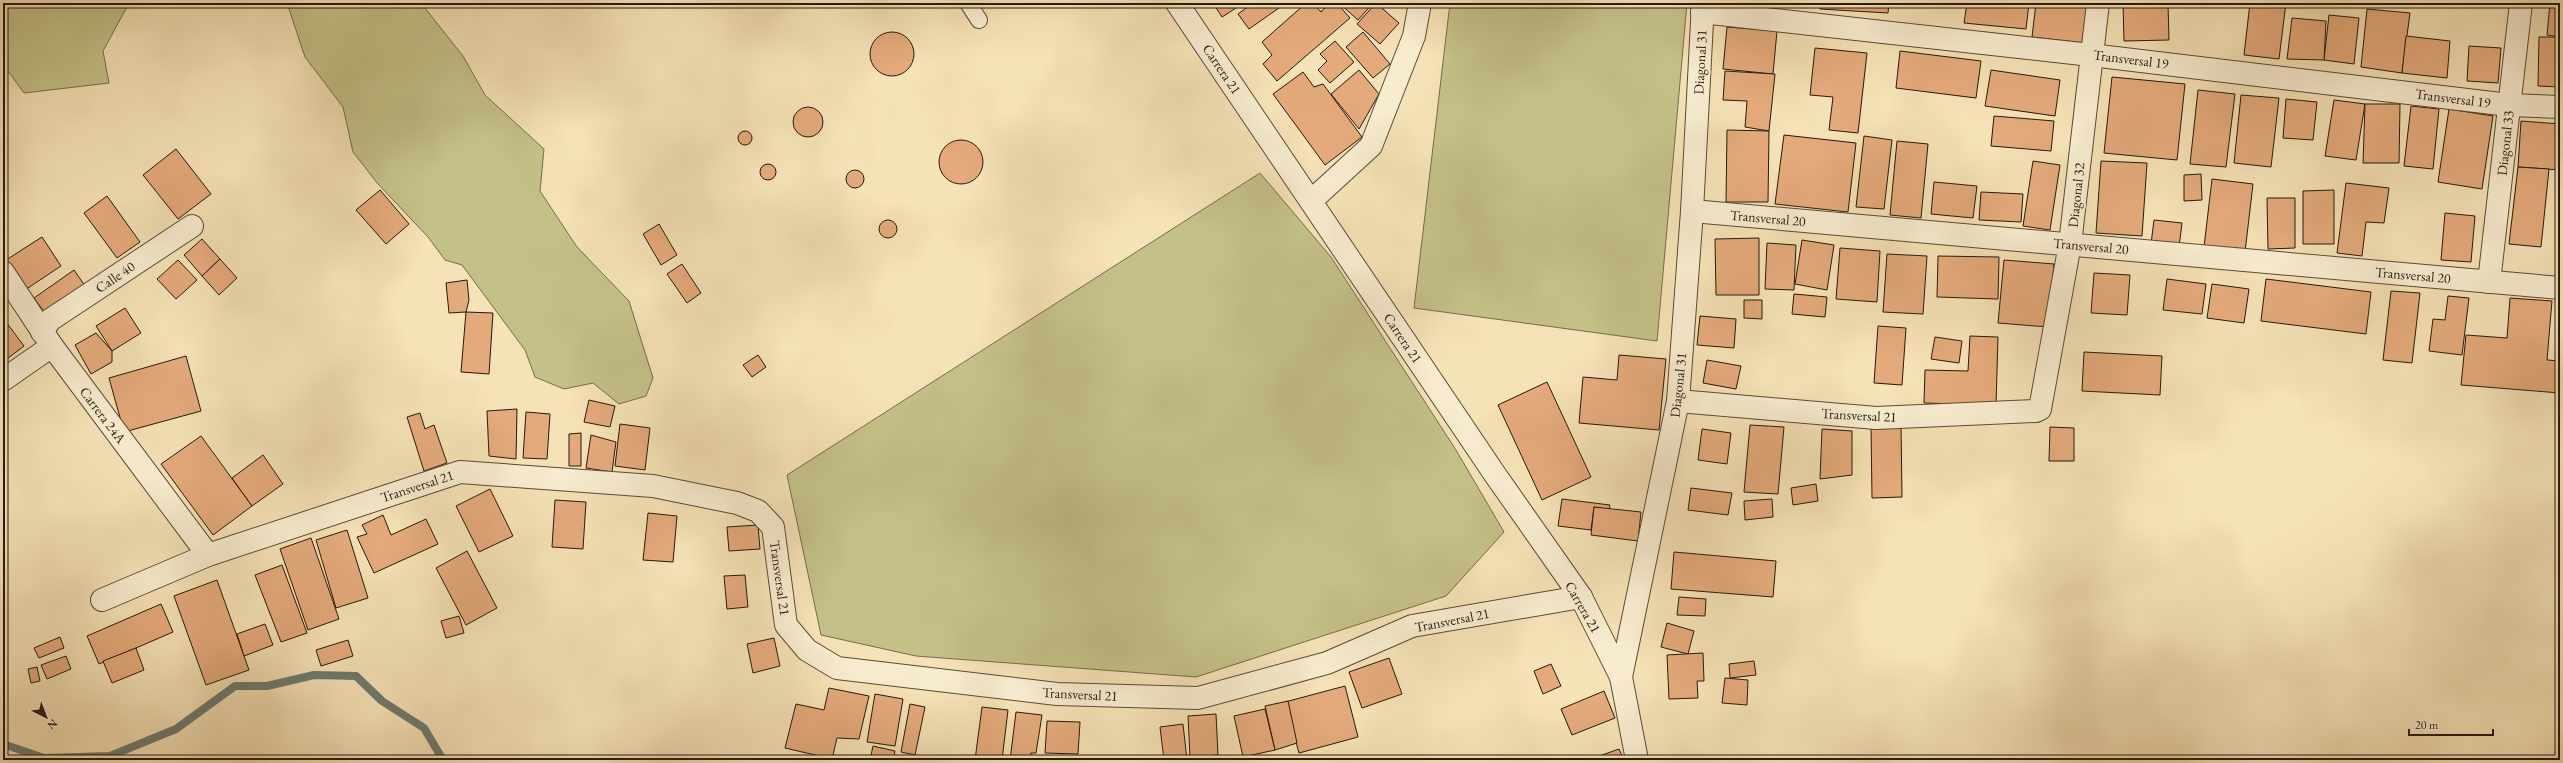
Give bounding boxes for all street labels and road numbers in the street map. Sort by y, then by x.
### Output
street label: Diagonal 31 [1689,29,1711,95]
street label: Carrera 21 [1199,40,1245,98]
street label: Transversal 19 [2092,45,2170,73]
street label: Transversal 19 [2414,84,2492,112]
street label: Diagonal 33 [2493,109,2517,176]
street label: Diagonal 32 [2064,161,2088,228]
street label: Transversal 20 [1729,206,1807,230]
street label: Transversal 20 [2052,234,2130,258]
street label: Calle 40 [92,257,138,297]
street label: Transversal 20 [2374,263,2452,287]
street label: Carrera 21 [1380,309,1426,367]
street label: Diagonal 31 [1666,352,1690,418]
street label: Carrera 24A [76,383,130,447]
street label: Transversal 21 [1821,404,1897,426]
street label: Transversal 21 [378,466,456,506]
street label: Transversal 21 [766,539,794,617]
street label: Carrera 21 [1561,578,1605,636]
street label: Transversal 21 [1413,604,1491,636]
street label: Transversal 21 [1042,683,1118,705]

